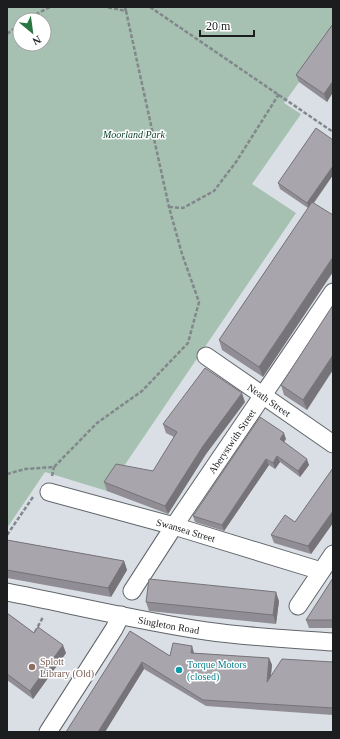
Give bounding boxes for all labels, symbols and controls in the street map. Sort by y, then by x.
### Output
north arrow [12,12,52,52]
scale bar [200,12,254,38]
text: 20 m [206,19,231,33]
text: N [30,34,43,48]
park label: Moorland Park [102,129,166,140]
street label: Neath Street [246,381,293,419]
street label: Aberystwith Street [206,407,258,475]
street label: Swansea Street [155,516,217,544]
street label: Singleton Road [137,614,200,635]
place label: Splott Library (Old) [40,656,94,680]
place label: Torque Motors (closed) [187,659,247,683]
marker: Splott Library (Old) [27,662,37,672]
marker: Torque Motors (closed) [174,665,184,675]

